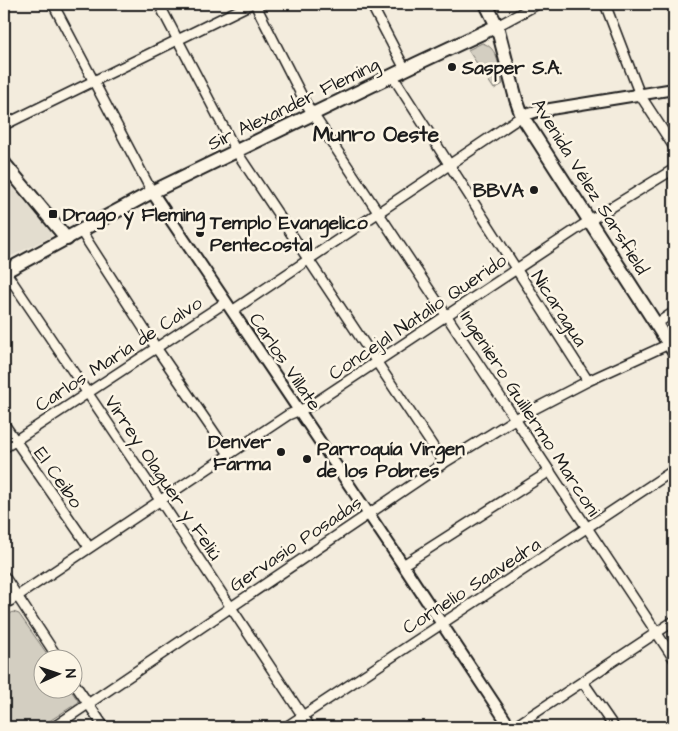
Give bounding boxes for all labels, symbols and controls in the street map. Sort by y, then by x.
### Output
street label: Sir Alexander Fleming [203,51,385,159]
place label: Sasper S.A. [461,55,562,82]
marker: Sasper S.A. [446,61,458,73]
street label: Avenida Vélez Sarsfield [524,93,655,280]
district label: Munro Oeste [313,120,440,149]
place label: BBVA [473,178,525,205]
marker: BBVA [528,184,540,196]
place label: Drago y Fleming [63,202,205,230]
marker: Drago y Fleming [47,208,59,220]
place label: Templo Evangelico Pentecostal [209,210,368,259]
marker: Templo Evangelico Pentecostal [194,227,206,239]
street label: Concejal Natalio Querido [323,247,513,387]
street label: Nicaragua [523,266,594,353]
street label: Carlos María de Calvo [30,290,208,419]
street label: Ingeniero Guillermo Marconi [452,306,607,523]
street label: Carlos Villate [242,308,327,416]
street label: Virrey Olaguer y Feliú [96,390,228,567]
place label: Denver Farma [208,429,272,478]
place label: Parroquía Virgen de los Pobres [316,436,465,485]
street label: El Ceibo [27,442,89,514]
marker: Denver Farma [275,446,287,458]
marker: Parroquía Virgen de los Pobres [301,453,313,465]
street label: Gervasio Posadas [224,490,368,599]
street label: Cornelio Saavedra [397,531,547,641]
north arrow [32,648,82,698]
text: N [60,668,80,678]

